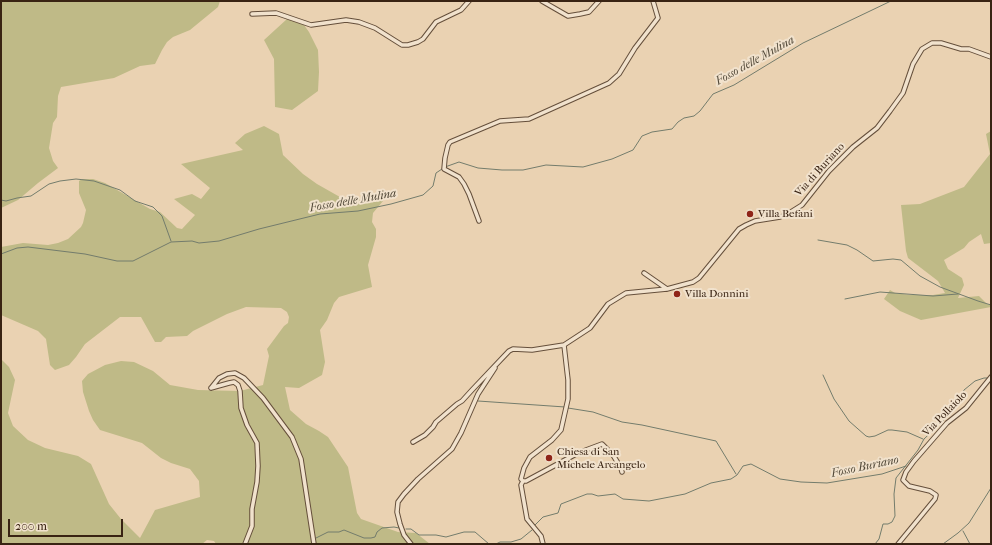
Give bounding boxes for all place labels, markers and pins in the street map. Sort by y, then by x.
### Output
place label: Villa Befani [758,207,813,221]
marker: Villa Befani [745,209,755,219]
place label: Villa Donnini [685,287,748,301]
marker: Villa Donnini [672,289,682,299]
place label: Chiesa di San Michele Arcangelo [557,445,645,471]
marker: Chiesa di San Michele Arcangelo [544,453,554,463]

